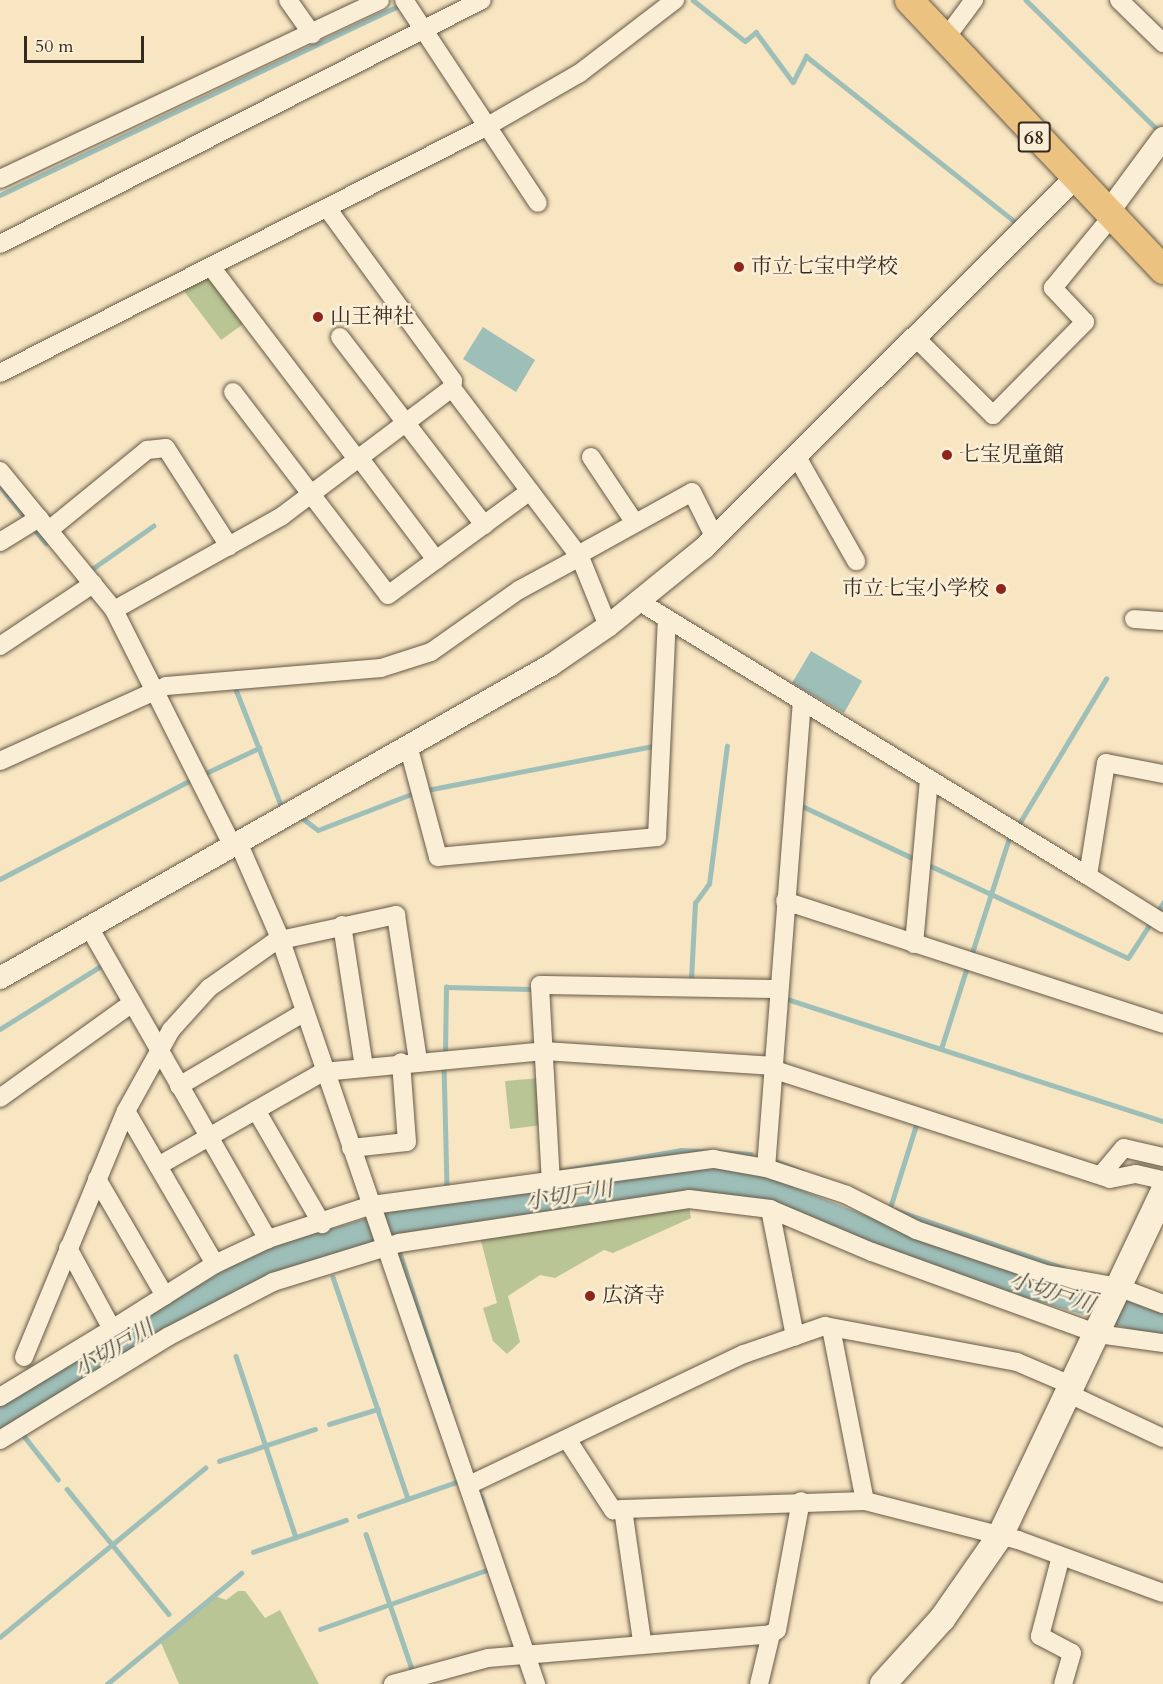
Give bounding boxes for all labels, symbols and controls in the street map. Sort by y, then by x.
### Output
scale bar [27,24,147,62]
text: 50 m [35,34,74,59]
road number: 68 [1018,120,1050,154]
place label: 市立七宝中学校 [751,254,898,280]
marker: 市立七宝中学校 [732,260,746,274]
place label: 山王神社 [330,304,414,330]
marker: 山王神社 [311,310,325,324]
place label: 七宝児童館 [959,442,1064,468]
marker: 七宝児童館 [940,448,954,462]
place label: 市立七宝小学校 [842,576,989,602]
marker: 市立七宝小学校 [994,582,1008,596]
water label: 小切戸川 [523,1176,615,1216]
water label: 小切戸川 [1006,1267,1098,1319]
place label: 広済寺 [602,1283,665,1309]
marker: 広済寺 [583,1289,597,1303]
water label: 小切戸川 [69,1315,159,1383]

